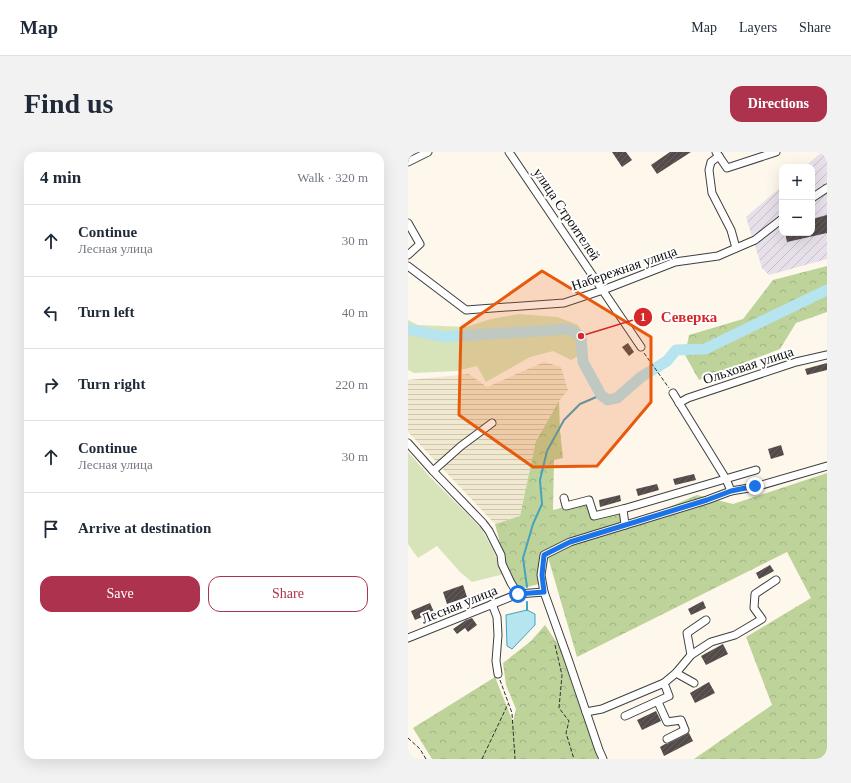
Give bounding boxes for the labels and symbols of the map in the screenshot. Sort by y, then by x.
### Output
street label: улица Строителей [530,165,603,264]
street label: Набережная улица [569,243,680,294]
callout: Северка [633,303,726,330]
text: Северка [661,309,718,325]
text: 1 [640,310,646,324]
street label: Ольховая улица [701,344,796,387]
route end [746,477,764,495]
street label: Лесная улица [419,582,500,626]
route start [509,585,527,603]

